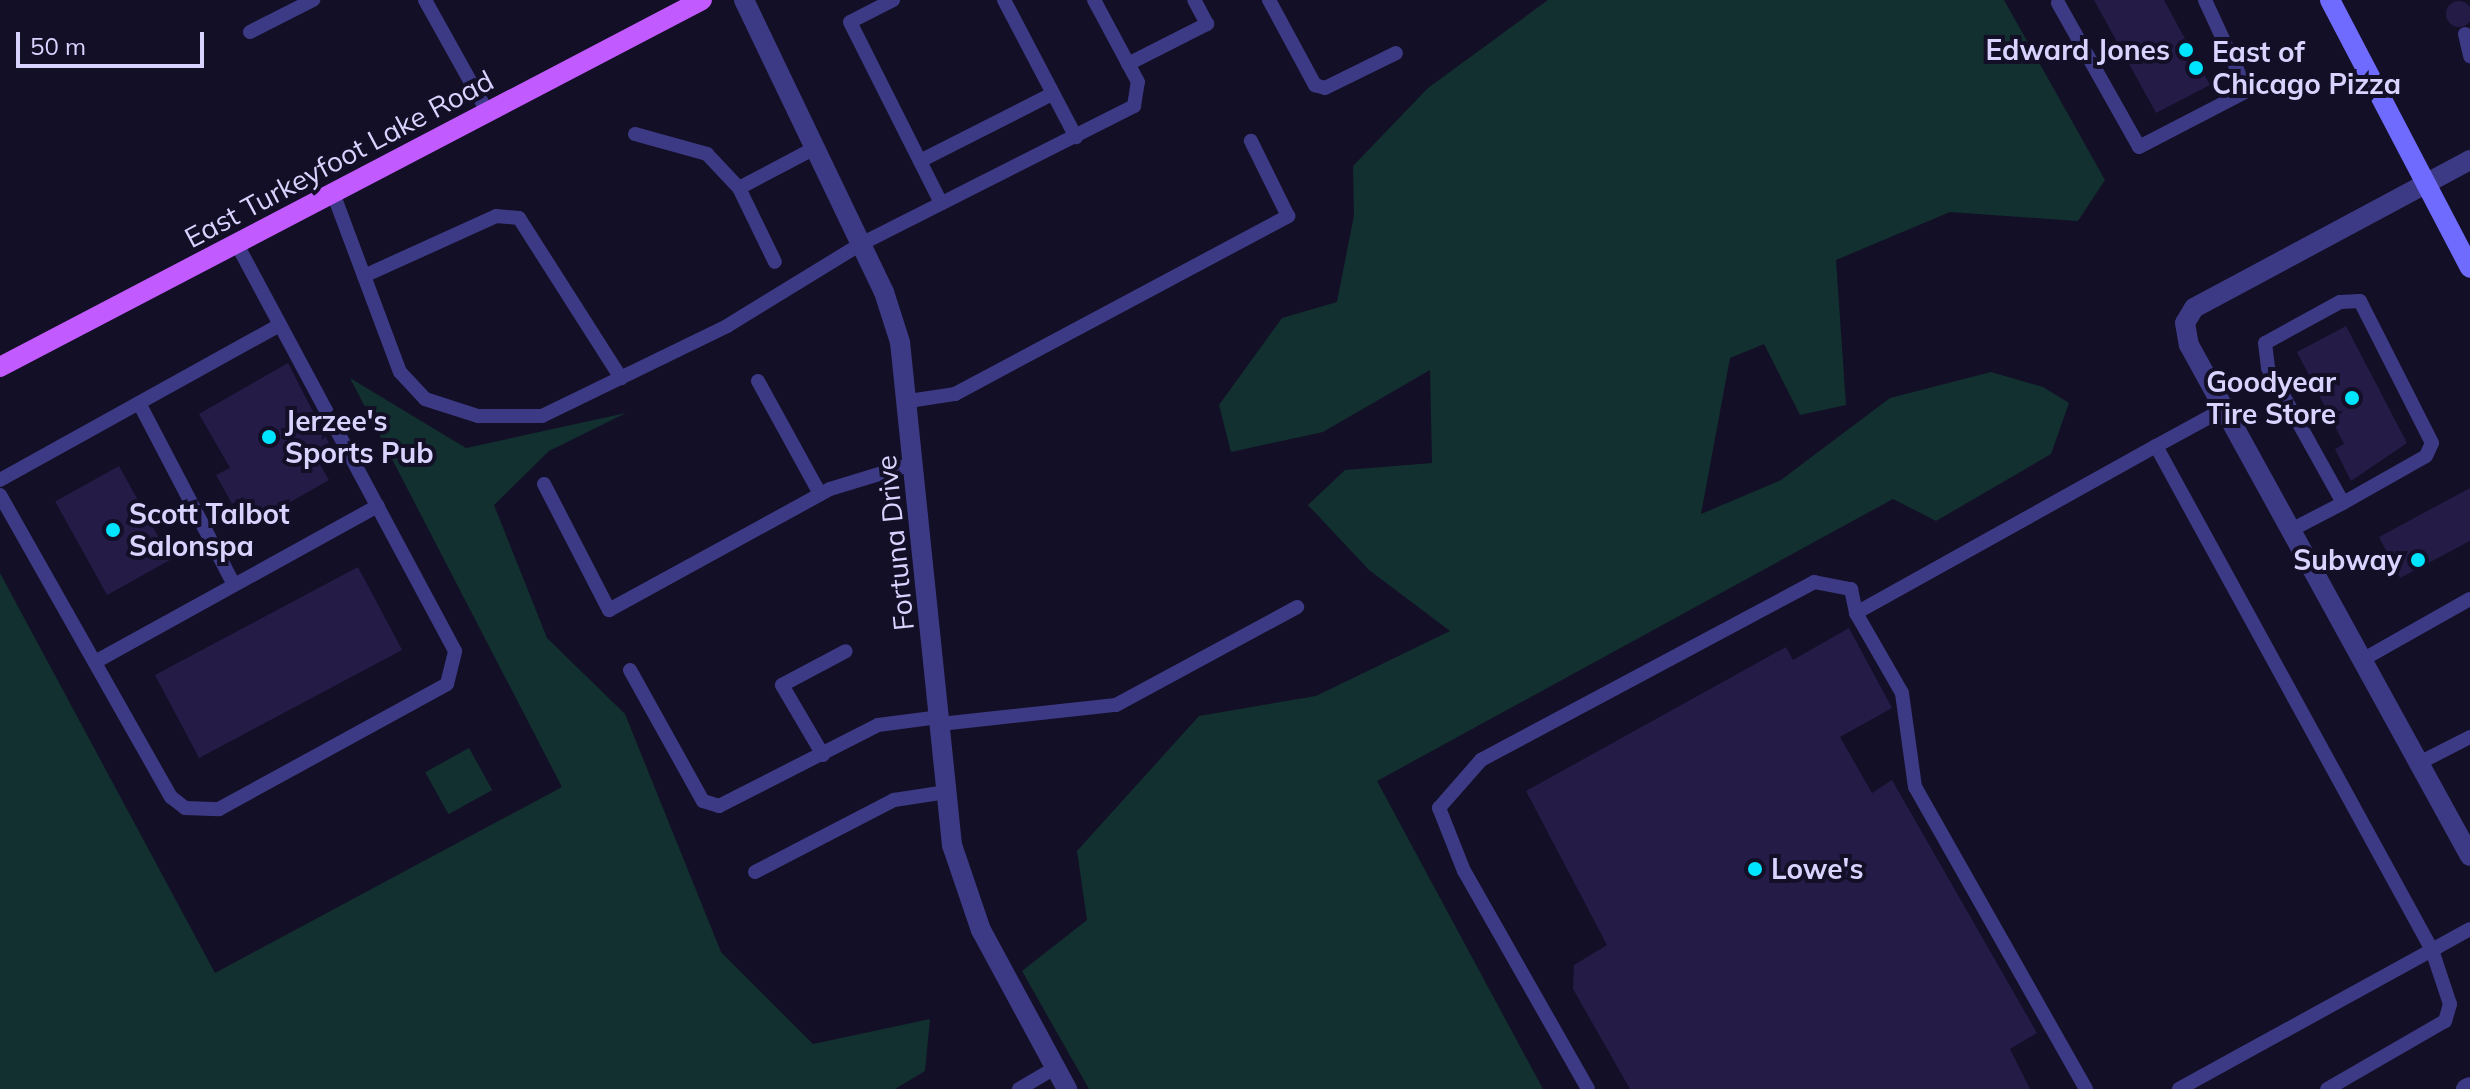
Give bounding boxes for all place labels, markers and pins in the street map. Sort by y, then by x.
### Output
place label: Edward Jones [1985,33,2170,67]
place label: East of Chicago Pizza [2212,35,2401,101]
marker: Edward Jones [2177,41,2195,59]
marker: East of Chicago Pizza [2187,59,2205,77]
place label: Goodyear Tire Store [2206,365,2336,431]
marker: Goodyear Tire Store [2343,389,2361,407]
place label: Jerzee's Sports Pub [285,404,434,470]
marker: Jerzee's Sports Pub [260,428,278,446]
place label: Scott Talbot Salonspa [129,497,290,563]
marker: Scott Talbot Salonspa [104,521,122,539]
place label: Subway [2293,543,2402,577]
marker: Subway [2409,551,2427,569]
place label: Lowe's [1771,852,1863,886]
marker: Lowe's [1746,860,1764,878]

